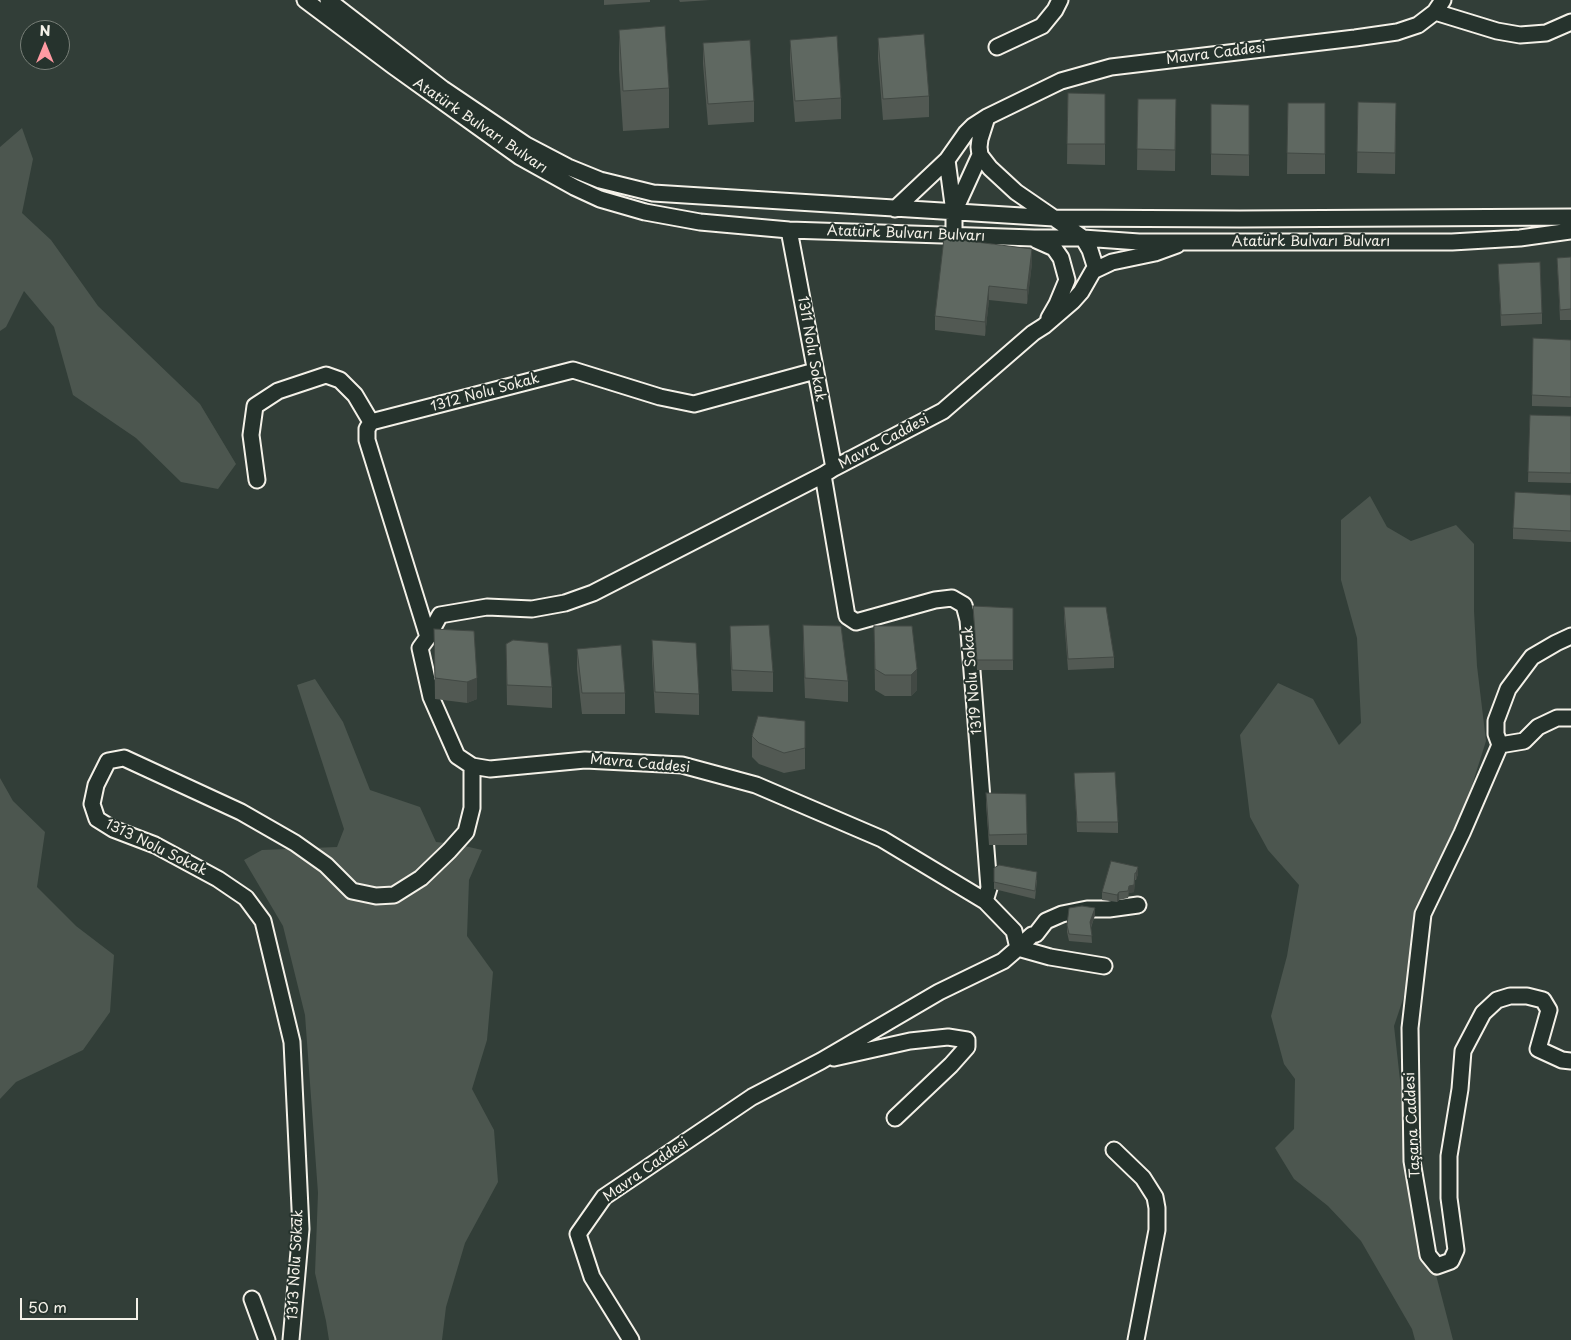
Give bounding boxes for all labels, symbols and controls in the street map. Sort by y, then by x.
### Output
north arrow [20,20,70,70]
text: N [39,20,51,41]
street label: Mavra Caddesi [1165,40,1267,68]
street label: Atatürk Bulvarı Bulvarı [410,75,550,177]
street label: Atatürk Bulvarı Bulvarı [827,223,985,245]
street label: Atatürk Bulvarı Bulvarı [1232,234,1390,250]
street label: 1311 Nolu Sokak [793,295,829,403]
street label: 1312 Nolu Sokak [429,370,541,416]
street label: Mavra Caddesi [836,411,932,473]
street label: 1319 Nolu Sokak [960,625,986,735]
street label: Mavra Caddesi [589,751,691,777]
street label: 1313 Nolu Sokak [102,816,210,880]
street label: Taşana Caddesi [1402,1072,1424,1178]
street label: Mavra Caddesi [600,1134,692,1206]
street label: 1313 Nolu Sokak [285,1209,307,1321]
scale bar [22,1288,140,1320]
text: 50 m [28,1295,67,1318]

